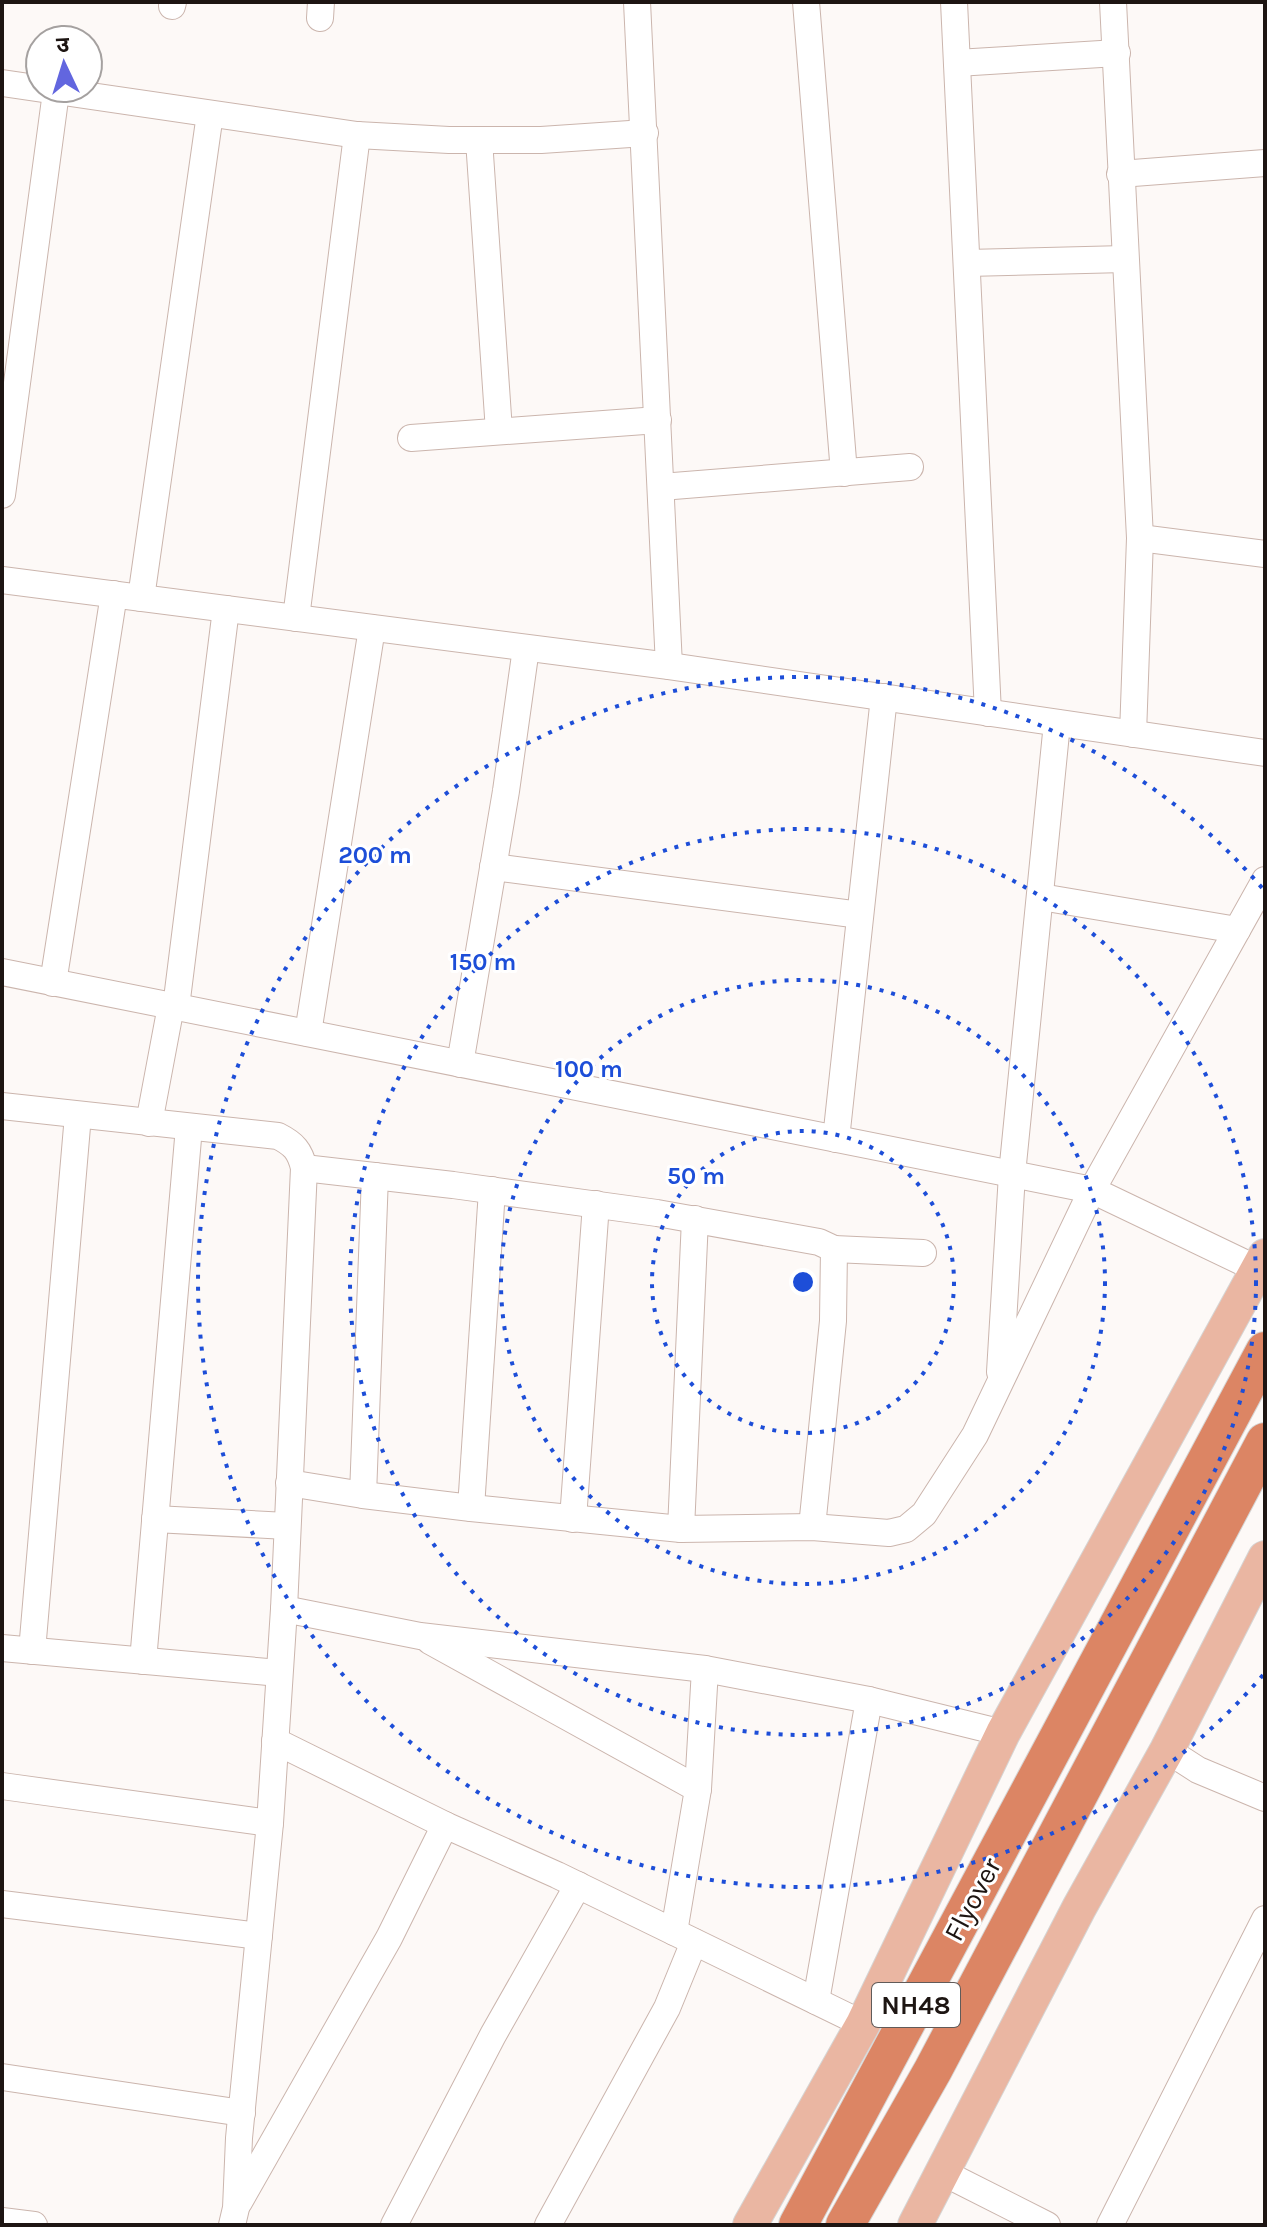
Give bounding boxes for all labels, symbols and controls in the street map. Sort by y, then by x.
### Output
north arrow [24,24,104,104]
text: उ [55,32,71,58]
text: 200 m [338,841,412,869]
text: 150 m [450,948,516,976]
text: 100 m [555,1055,623,1083]
text: 50 m [667,1162,725,1190]
centre of rings [789,1268,817,1296]
street label: Flyover [937,1851,1008,1946]
road number: NH48 [872,1983,960,2027]

